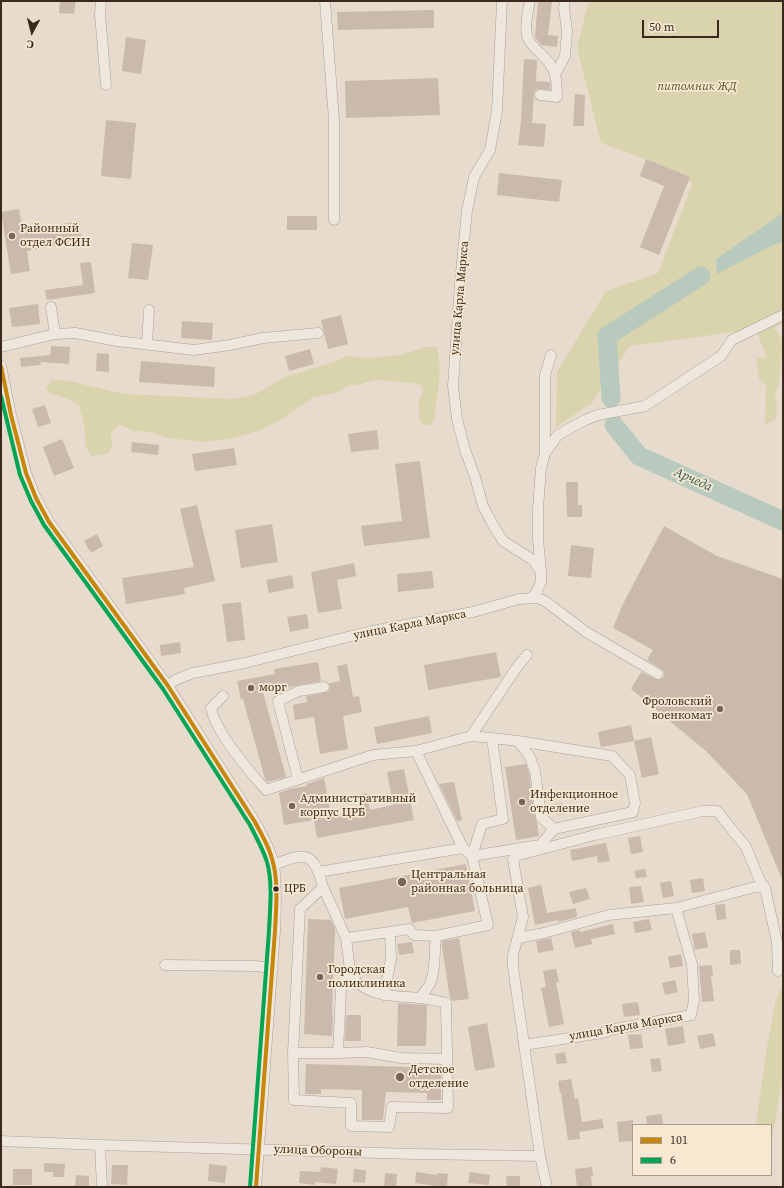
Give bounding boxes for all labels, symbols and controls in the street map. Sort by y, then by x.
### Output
north arrow [12,12,52,52]
scale bar [644,12,721,38]
text: 50 m [649,19,675,35]
text: С [26,37,35,52]
park label: питомник ЖД [657,80,737,94]
place label: Районный отдел ФСИН [20,222,90,250]
marker: Районный отдел ФСИН [7,231,17,241]
street label: улица Карла Маркса [448,240,472,356]
water label: Арчеда [672,465,714,495]
street label: улица Карла Маркса [352,607,468,643]
place label: морг [259,681,287,695]
marker: морг [246,683,256,693]
place label: Фроловский военкомат [642,695,712,723]
marker: Фроловский военкомат [715,704,725,714]
place label: Инфекционное отделение [530,788,618,816]
place label: Административный корпус ЦРБ [300,792,416,820]
marker: Инфекционное отделение [517,797,527,807]
marker: Административный корпус ЦРБ [287,801,297,811]
place label: Центральная районная больница [411,868,523,896]
marker: Центральная районная больница [396,876,408,888]
place label: ЦРБ [284,882,306,896]
marker: ЦРБ [271,884,281,894]
place label: Городская поликлиника [328,963,406,991]
marker: Городская поликлиника [315,972,325,982]
street label: улица Карла Маркса [568,1010,684,1044]
place label: Детское отделение [409,1063,469,1091]
marker: Детское отделение [394,1071,406,1083]
legend [632,1124,772,1176]
text: 101 [670,1132,688,1148]
street label: улица Обороны [274,1142,362,1160]
text: 6 [670,1152,676,1168]

